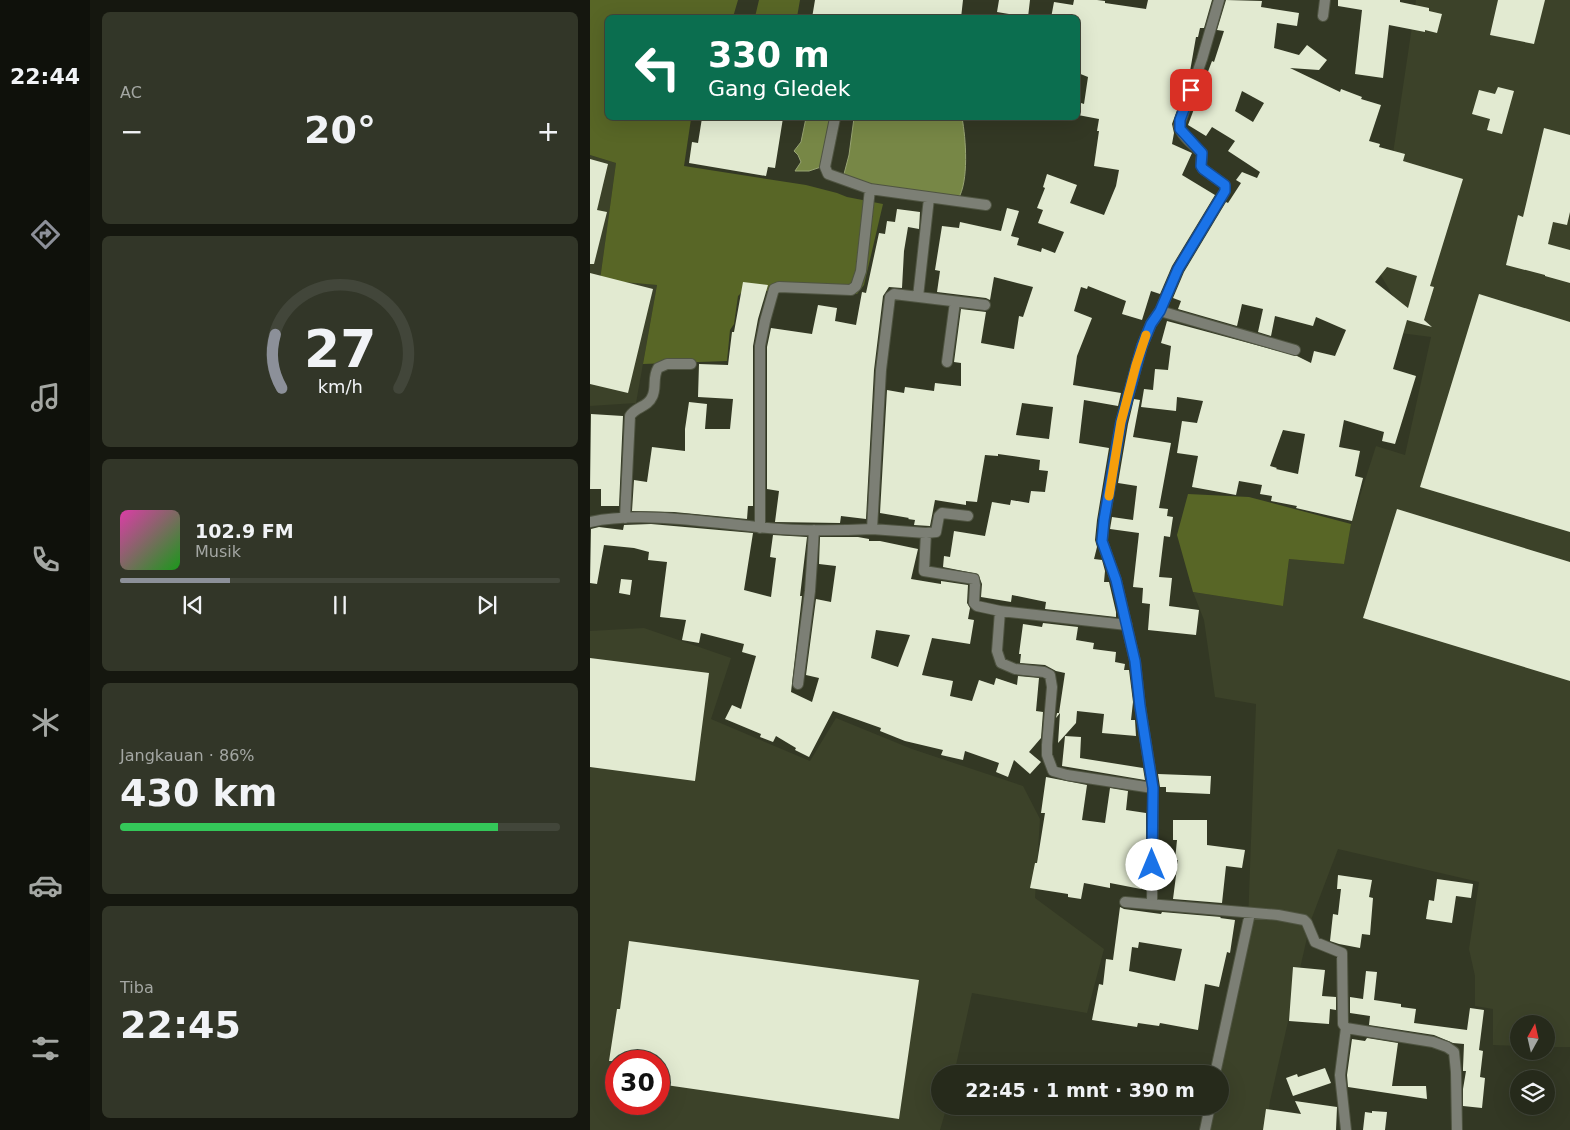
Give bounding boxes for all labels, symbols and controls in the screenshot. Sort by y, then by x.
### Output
icon: left [625,35,690,100]
text: 330 m [708,35,830,75]
text: 22:44 [10,64,80,89]
pin [1170,69,1212,111]
text: Gang Gledek [708,76,850,101]
icon: arrive [1177,76,1205,104]
text: AC [120,83,142,102]
text: 20° [304,108,376,152]
text: − [120,115,143,148]
text: + [537,115,560,148]
icon: directions [28,217,63,252]
text: 27 [304,319,376,379]
text: km/h [317,376,363,397]
icon: music [28,380,63,415]
text: 102.9 FM [195,520,294,542]
icon: phone [28,542,63,577]
text: Musik [195,542,241,561]
icon: previous [179,591,207,619]
icon: pause [326,591,354,619]
icon: next [473,591,501,619]
icon: climate [28,705,63,740]
text: Jangkauan · 86% [120,746,255,765]
text: 430 km [120,771,277,815]
position arrow [1125,838,1177,890]
icon: car [28,868,63,903]
text: Tiba [120,978,154,997]
text: 22:45 [120,1003,241,1047]
north arrow [1510,1015,1555,1060]
map controls [1510,1015,1555,1115]
icon: filters [28,1031,63,1066]
speed limit sign: 30 [605,1050,670,1115]
button: layers [1510,1070,1555,1115]
text: 22:45 · 1 mnt · 390 m [965,1079,1195,1101]

